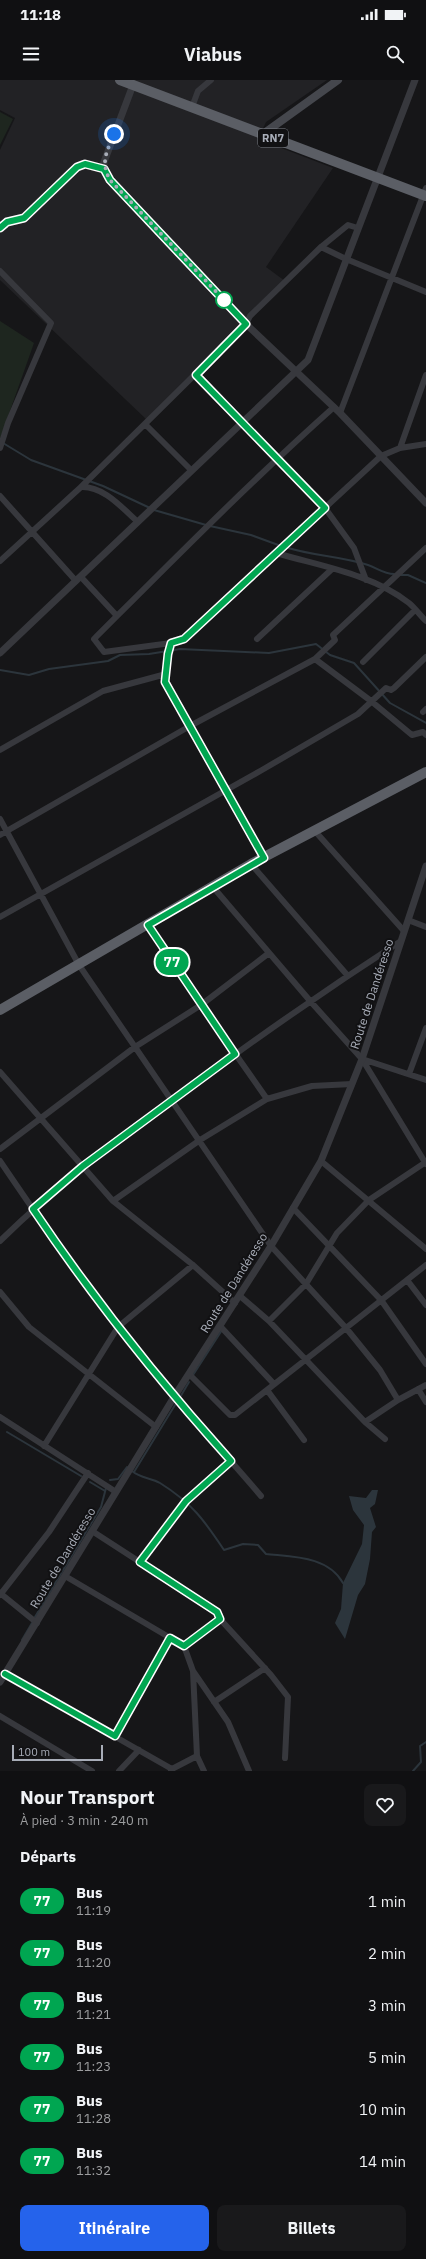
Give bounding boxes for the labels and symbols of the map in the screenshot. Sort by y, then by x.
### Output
your location [104,124,124,144]
road number: RN7 [258,129,288,147]
unlabelled marker [215,291,233,309]
street label: Route de Dandéresso [347,937,397,1051]
line badge: 77 [154,949,190,975]
street label: Route de Dandéresso [197,1230,271,1336]
street label: Route de Dandéresso [27,1504,99,1611]
scale bar [12,1743,103,1762]

